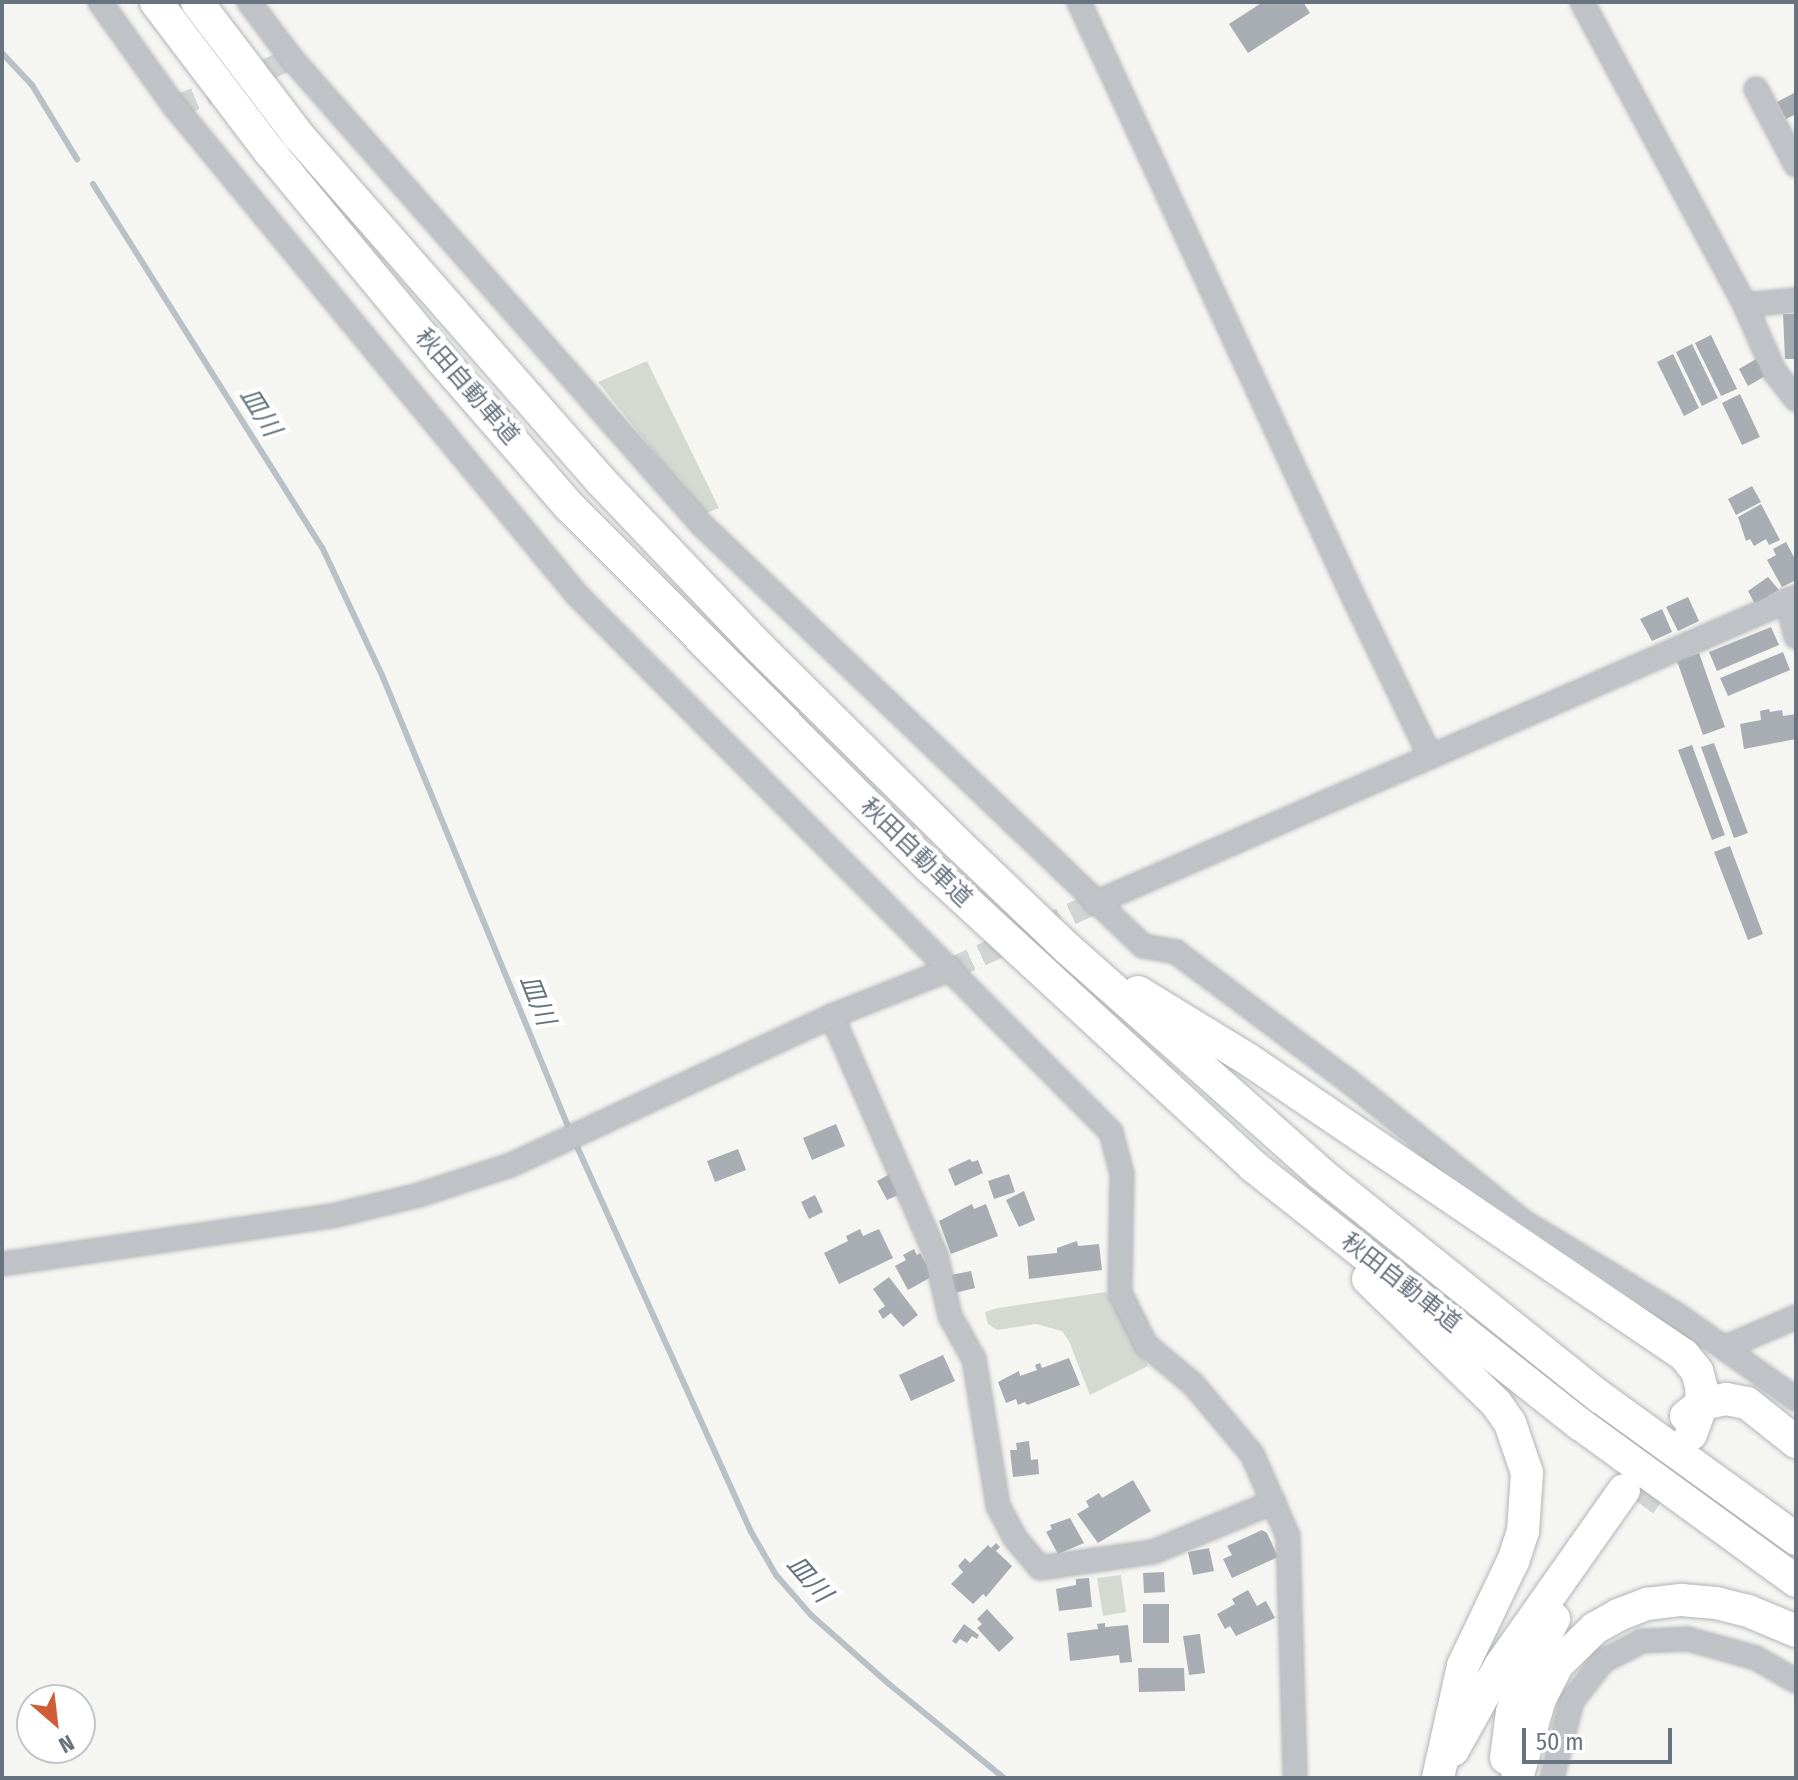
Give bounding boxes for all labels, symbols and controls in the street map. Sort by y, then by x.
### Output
street label: 秋田自動車道 [409,323,525,451]
water label: 皿川 [233,382,287,442]
street label: 秋田自動車道 [854,793,978,913]
water label: 皿川 [513,970,561,1030]
street label: 秋田自動車道 [1335,1227,1467,1339]
water label: 皿川 [780,1549,838,1609]
north arrow [16,1684,96,1764]
scale bar [1526,1712,1676,1762]
text: 50 m [1536,1728,1584,1756]
text: N [54,1729,79,1759]

